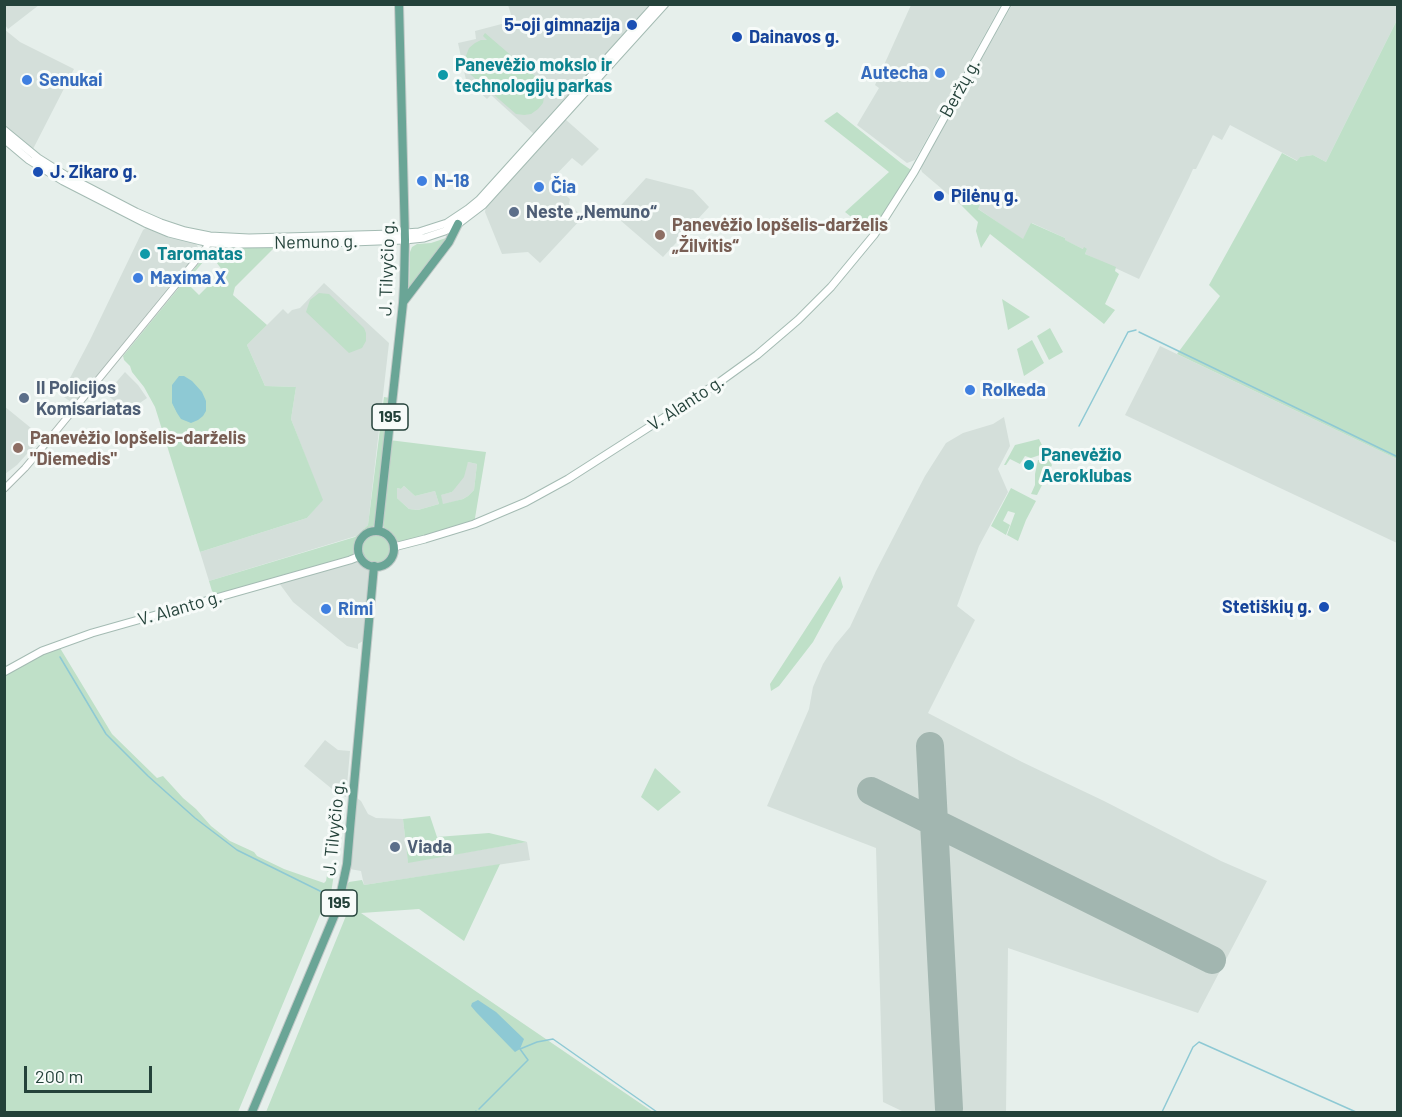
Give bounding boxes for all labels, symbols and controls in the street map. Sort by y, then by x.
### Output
place label: 5-oji gimnazija [504,14,620,36]
marker: 5-oji gimnazija [625,18,639,32]
place label: Dainavos g. [749,26,840,48]
marker: Dainavos g. [730,30,744,44]
place label: Panevėžio mokslo ir technologijų parkas [455,54,612,97]
street label: Beržų g. [935,55,985,121]
place label: Autecha [861,62,928,84]
marker: Autecha [933,66,947,80]
marker: Panevėžio mokslo ir technologijų parkas [436,68,450,82]
place label: Senukai [39,69,102,91]
marker: Senukai [20,73,34,87]
place label: J. Zikaro g. [50,161,137,183]
marker: J. Zikaro g. [31,165,45,179]
place label: N-18 [434,170,469,192]
marker: N-18 [415,174,429,188]
place label: Čia [551,176,576,198]
marker: Čia [532,180,546,194]
place label: Pilėnų g. [951,185,1019,207]
marker: Pilėnų g. [932,189,946,203]
place label: Neste „Nemuno“ [526,201,657,223]
marker: Neste „Nemuno“ [507,205,521,219]
place label: Panevėžio lopšelis-darželis „Žilvitis“ [672,214,888,256]
street label: J. Tilvyčio g. [375,220,399,316]
marker: Panevėžio lopšelis-darželis „Žilvitis“ [653,228,667,242]
street label: Nemuno g. [274,230,358,254]
place label: Taromatas [157,243,243,265]
marker: Taromatas [138,247,152,261]
place label: Maxima X [150,267,226,289]
marker: Maxima X [131,271,145,285]
street label: V. Alanto g. [644,370,728,436]
place label: II Policijos Komisariatas [36,377,141,420]
place label: Rolkeda [982,379,1046,401]
marker: Rolkeda [963,383,977,397]
marker: II Policijos Komisariatas [17,391,31,405]
road number: 195 [372,404,408,430]
place label: Panevėžio lopšelis-darželis "Diemedis" [30,427,246,470]
marker: Panevėžio lopšelis-darželis "Diemedis" [11,441,25,455]
place label: Panevėžio Aeroklubas [1041,444,1132,486]
marker: Panevėžio Aeroklubas [1022,458,1036,472]
street label: V. Alanto g. [135,586,225,630]
place label: Stetiškių g. [1222,596,1312,618]
place label: Rimi [338,598,373,620]
marker: Stetiškių g. [1317,600,1331,614]
marker: Rimi [319,602,333,616]
street label: J. Tilvyčio g. [318,779,350,877]
place label: Viada [407,836,452,858]
marker: Viada [388,840,402,854]
road number: 195 [321,890,357,916]
scale bar [27,1054,154,1092]
text: 200 m [35,1065,83,1087]

